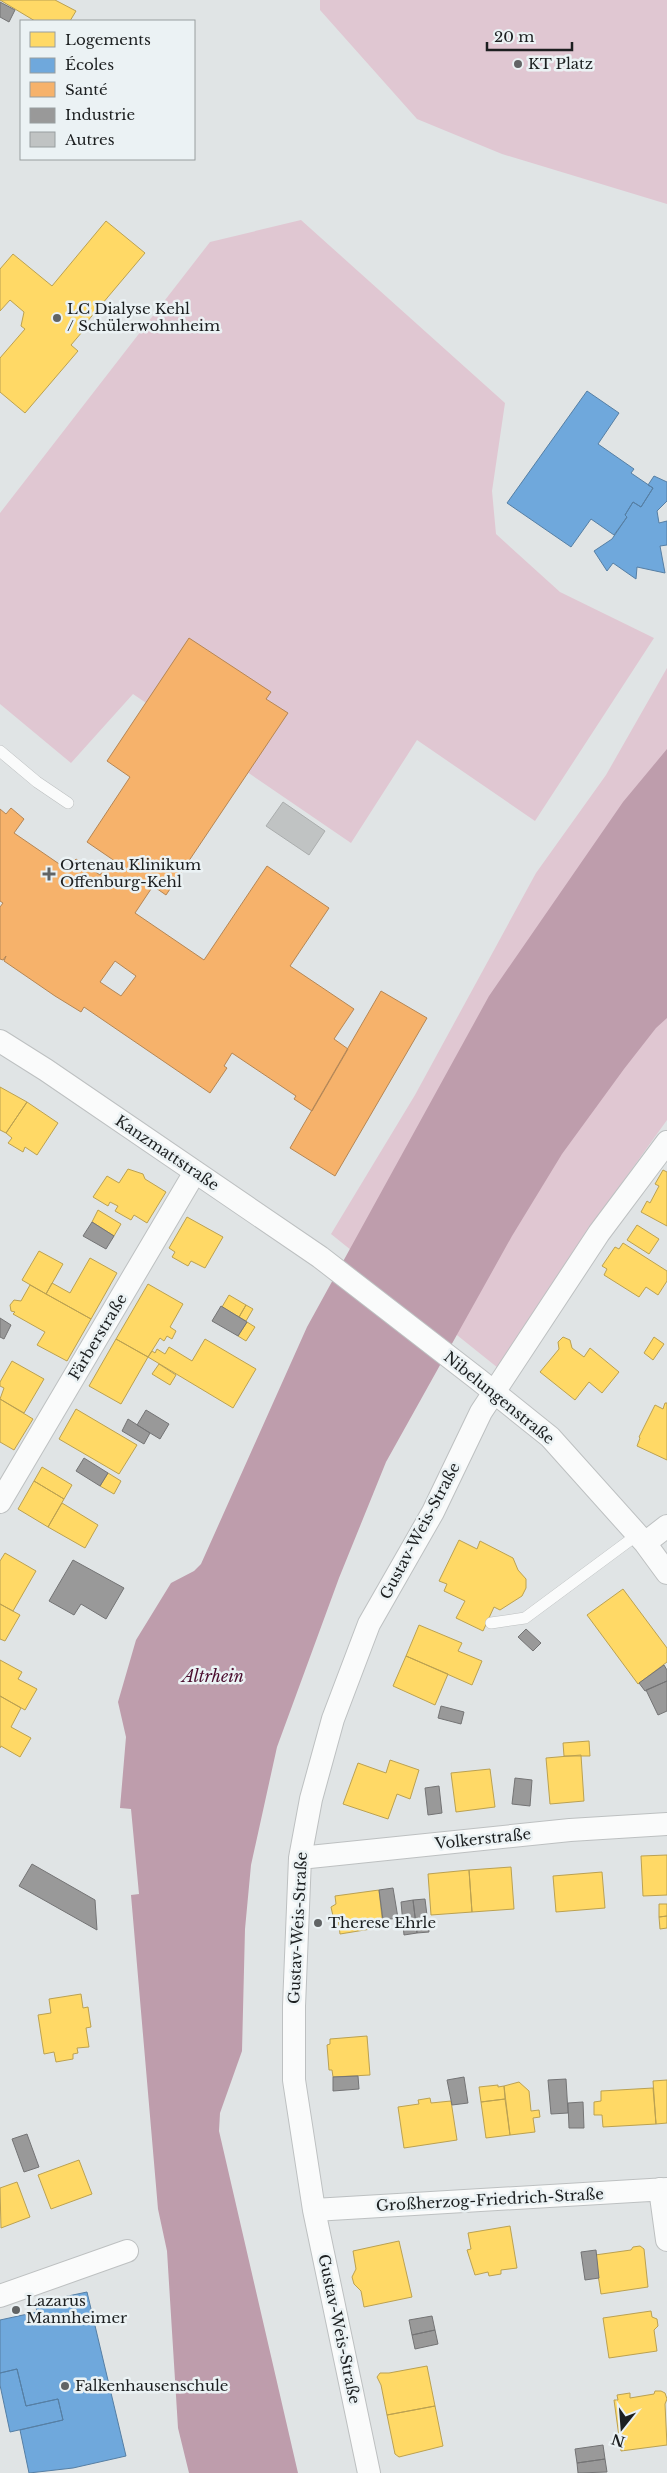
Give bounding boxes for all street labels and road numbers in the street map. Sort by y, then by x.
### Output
street label: Kanzmattstraße [112,1111,223,1194]
street label: Färberstraße [64,1290,131,1383]
street label: Nibelungenstraße [440,1347,558,1448]
street label: Gustav-Weis-Straße [375,1459,464,1602]
street label: Volkerstraße [433,1824,532,1853]
street label: Gustav-Weis-Straße [284,1851,311,2005]
street label: Großherzog-Friedrich-Straße [376,2184,604,2215]
street label: Gustav-Weis-Straße [314,2252,365,2405]

